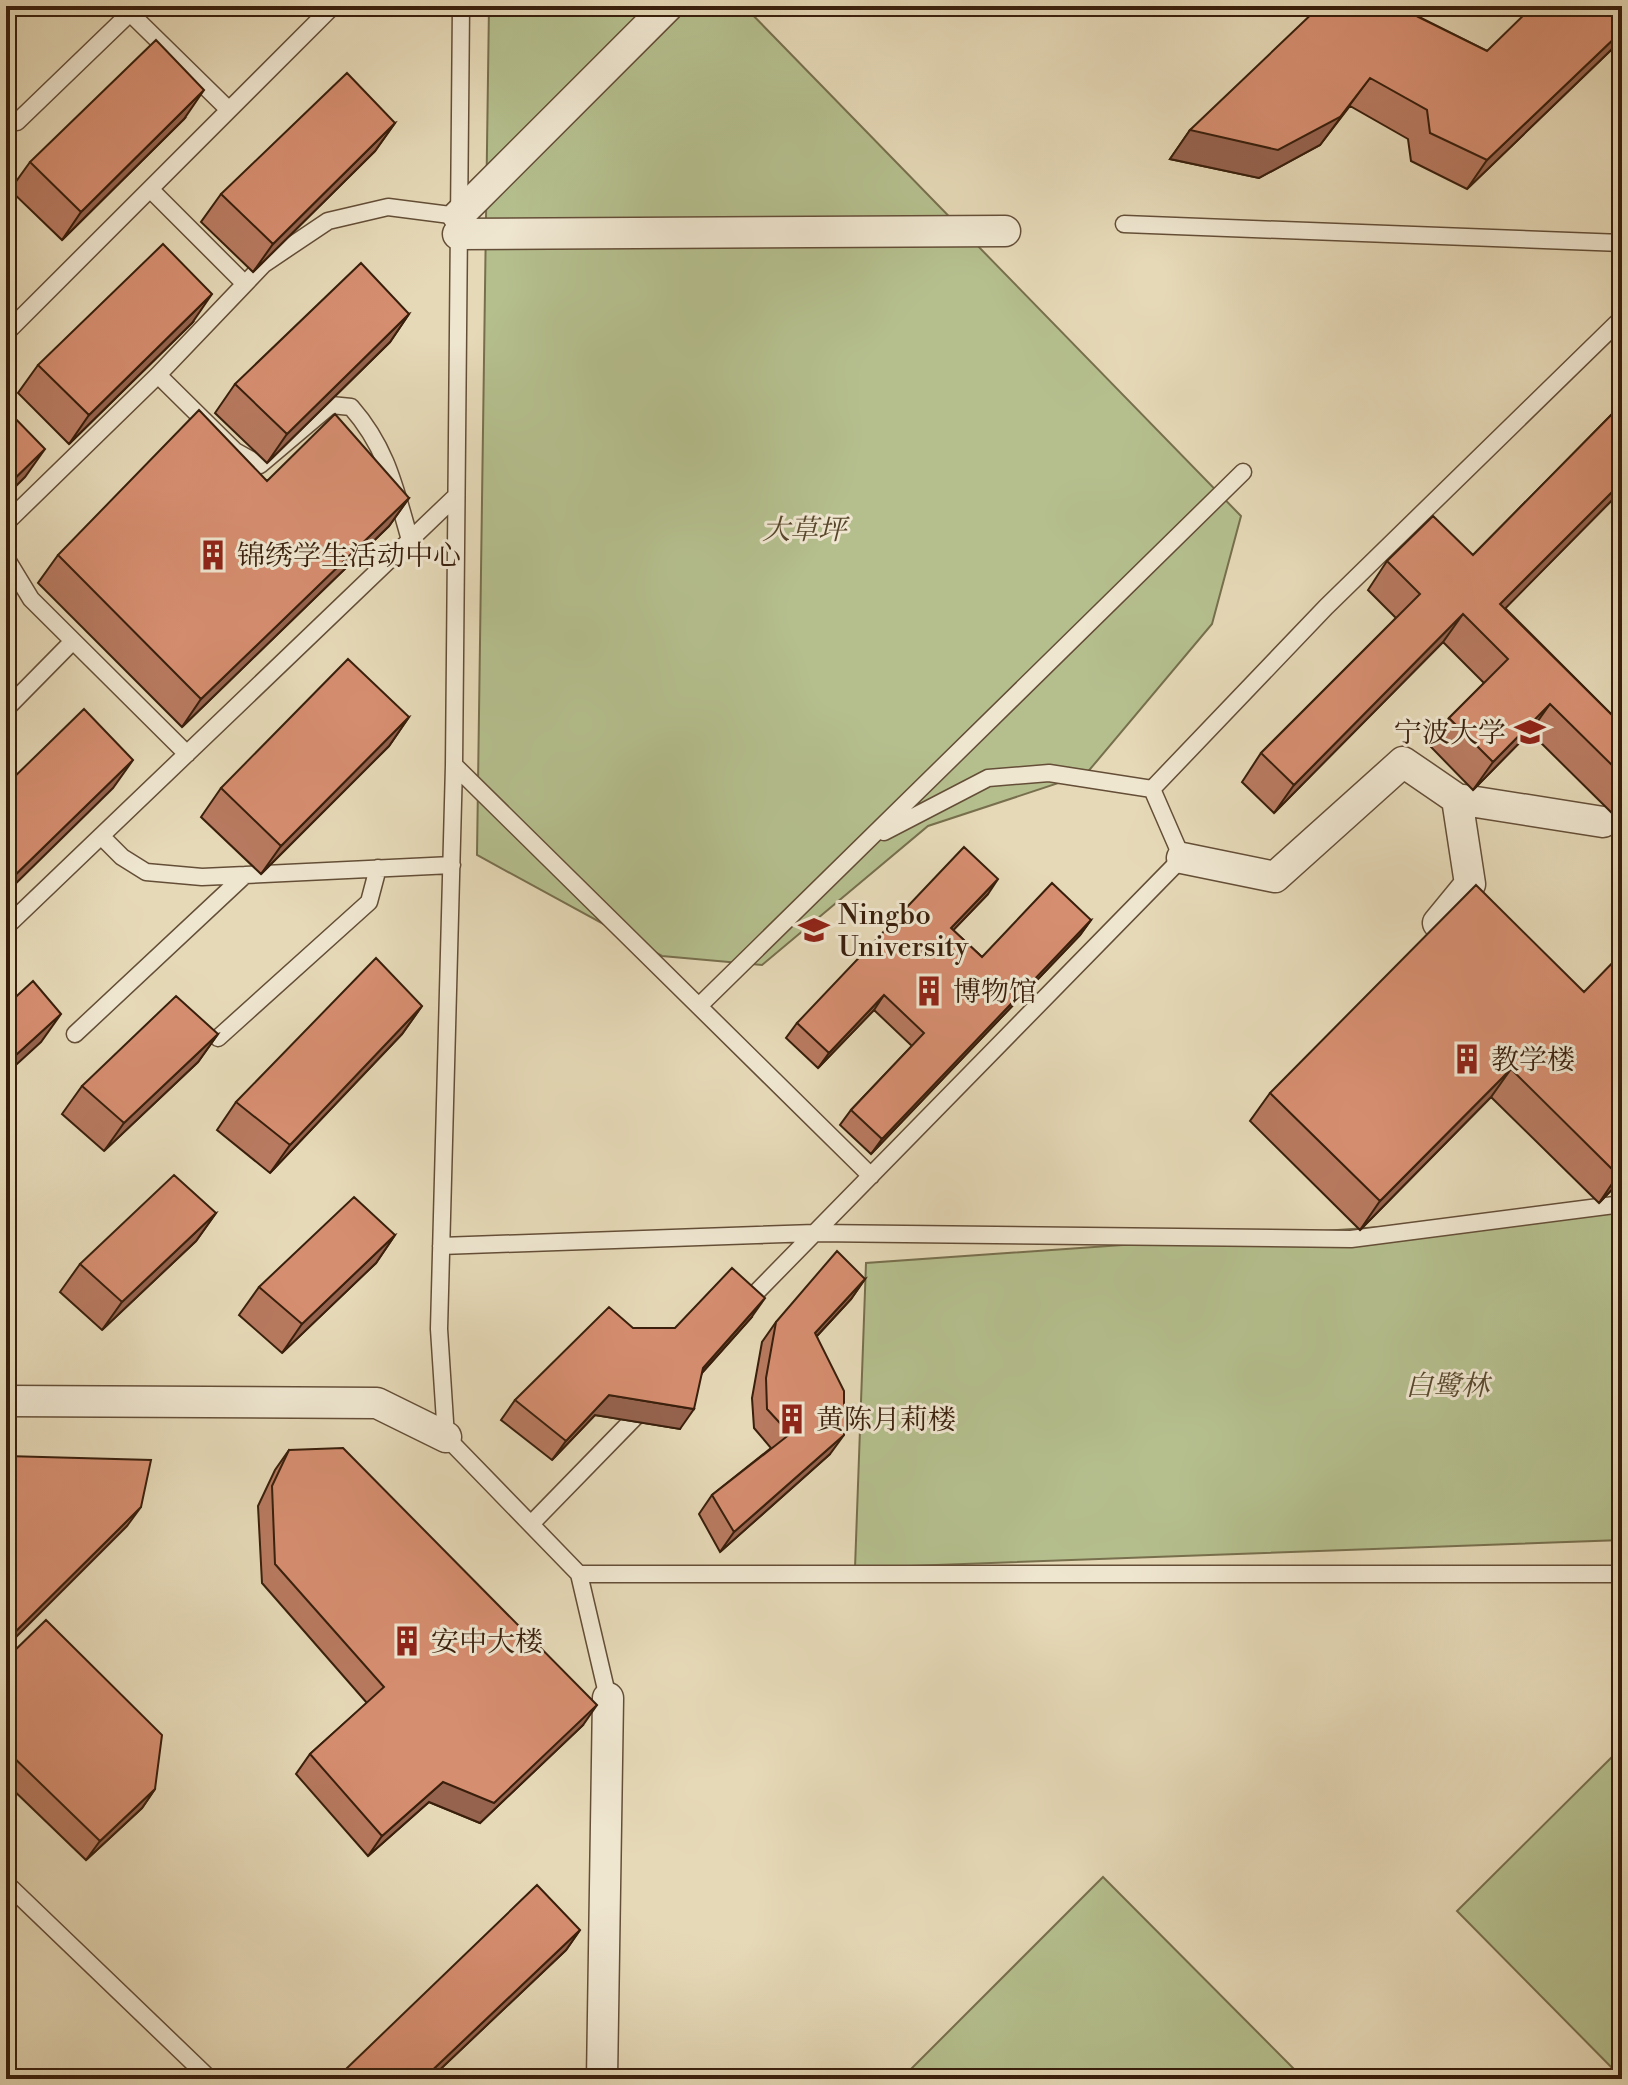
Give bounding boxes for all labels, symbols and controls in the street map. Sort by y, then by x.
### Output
park label: 大草坪 [762,513,850,548]
building icon: 锦绣学生活动中心 [196,538,230,572]
place label: 锦绣学生活动中心 [237,539,461,574]
school or university icon: 宁波大学 [1513,715,1547,749]
place label: 宁波大学 [1394,716,1506,751]
place label: Ningbo University [838,898,969,965]
school or university icon: Ningbo University [797,913,831,947]
building icon: 博物馆 [912,974,946,1008]
place label: 博物馆 [953,975,1037,1010]
building icon: 教学楼 [1450,1042,1484,1076]
place label: 教学楼 [1491,1043,1575,1078]
park label: 白鹭林 [1405,1369,1493,1404]
building icon: 黄陈月莉楼 [775,1402,809,1436]
place label: 黄陈月莉楼 [816,1403,956,1438]
building icon: 安中大楼 [390,1624,424,1658]
place label: 安中大楼 [431,1625,543,1660]

